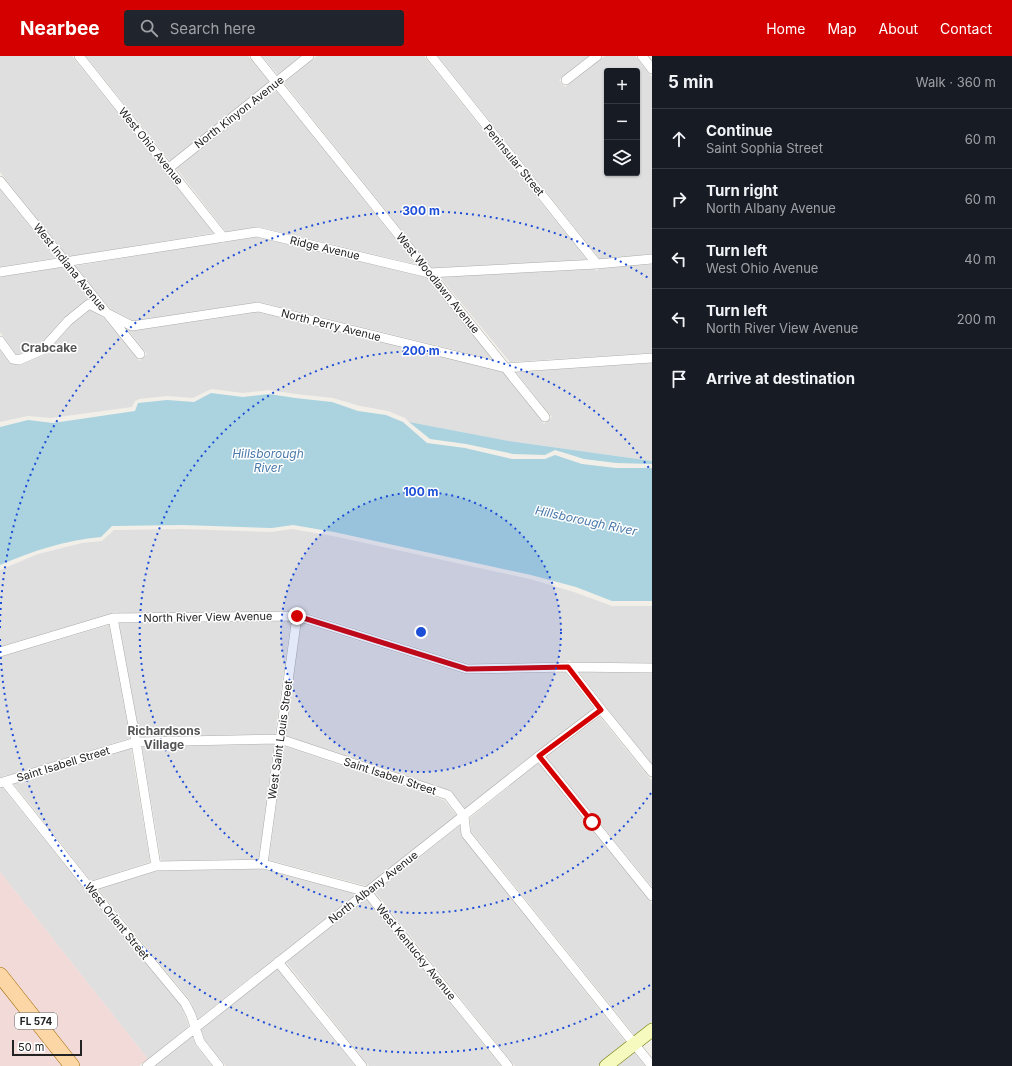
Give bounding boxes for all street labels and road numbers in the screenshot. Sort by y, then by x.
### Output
street label: North Kinyon Avenue [191,73,287,151]
street label: West Ohio Avenue [116,105,186,187]
street label: Peninsular Street [481,121,548,199]
street label: West Indiana Avenue [30,220,110,314]
street label: West Woodlawn Avenue [393,230,483,336]
street label: Ridge Avenue [289,233,361,263]
street label: North Perry Avenue [280,306,382,344]
street label: North River View Avenue [143,609,273,625]
street label: West Saint Louis Street [265,679,295,800]
street label: Saint Isabell Street [15,743,112,785]
street label: Saint Isabell Street [342,754,438,798]
street label: North Albany Avenue [325,848,421,926]
street label: West Orient Street [82,880,153,963]
street label: West Kentucky Avenue [373,901,459,1003]
road number: FL 574 [15,1013,57,1029]

